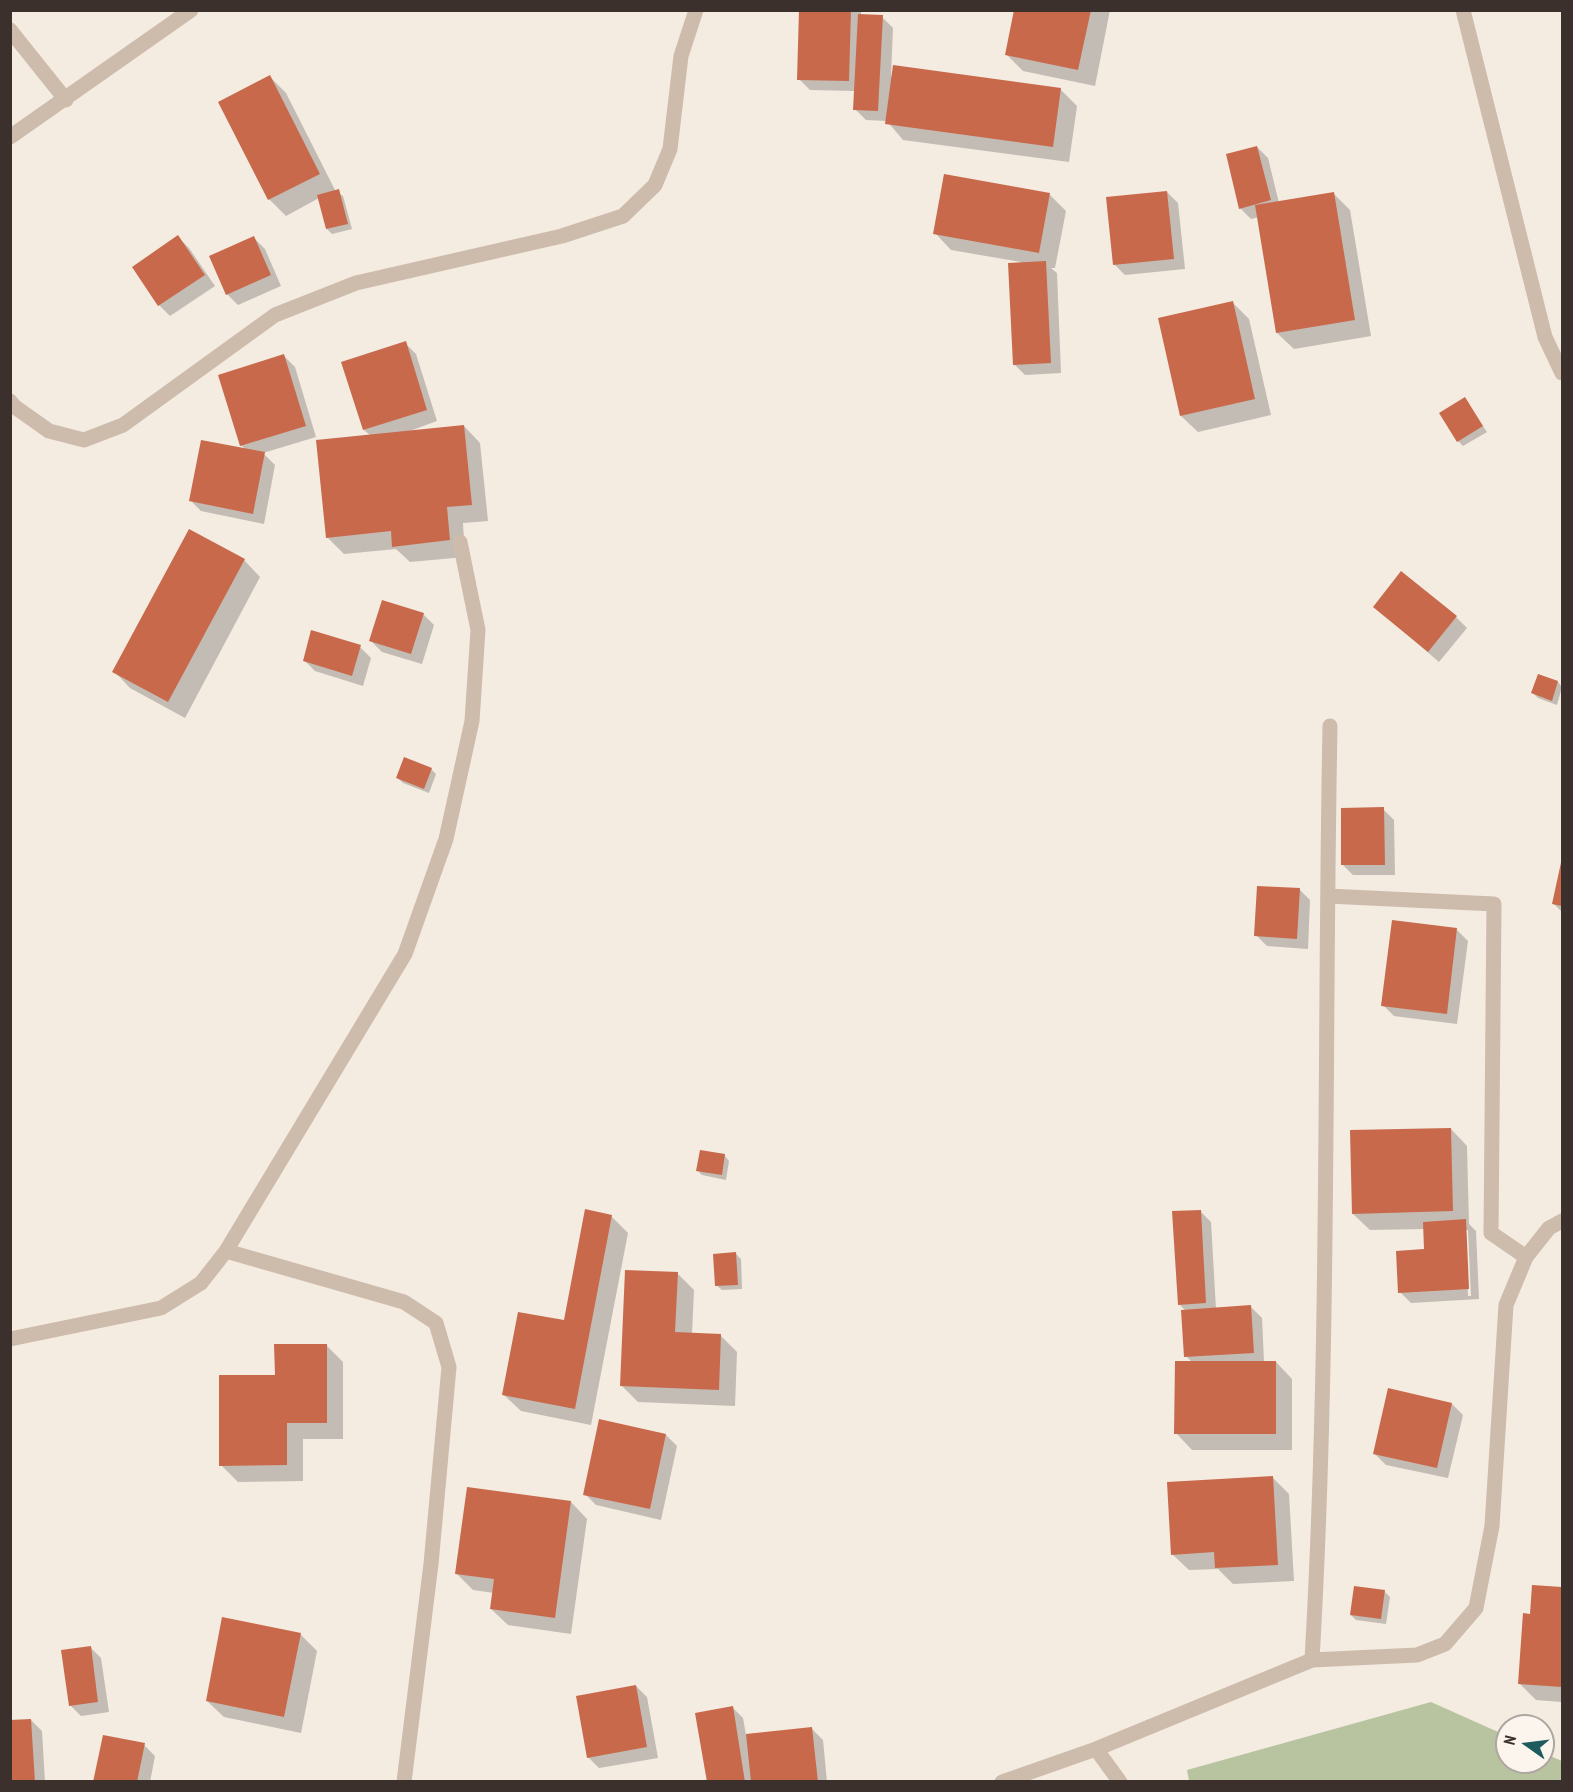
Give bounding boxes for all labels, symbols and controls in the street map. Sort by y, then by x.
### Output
north arrow [1495,1714,1555,1774]
text: N [1499,1734,1520,1747]

